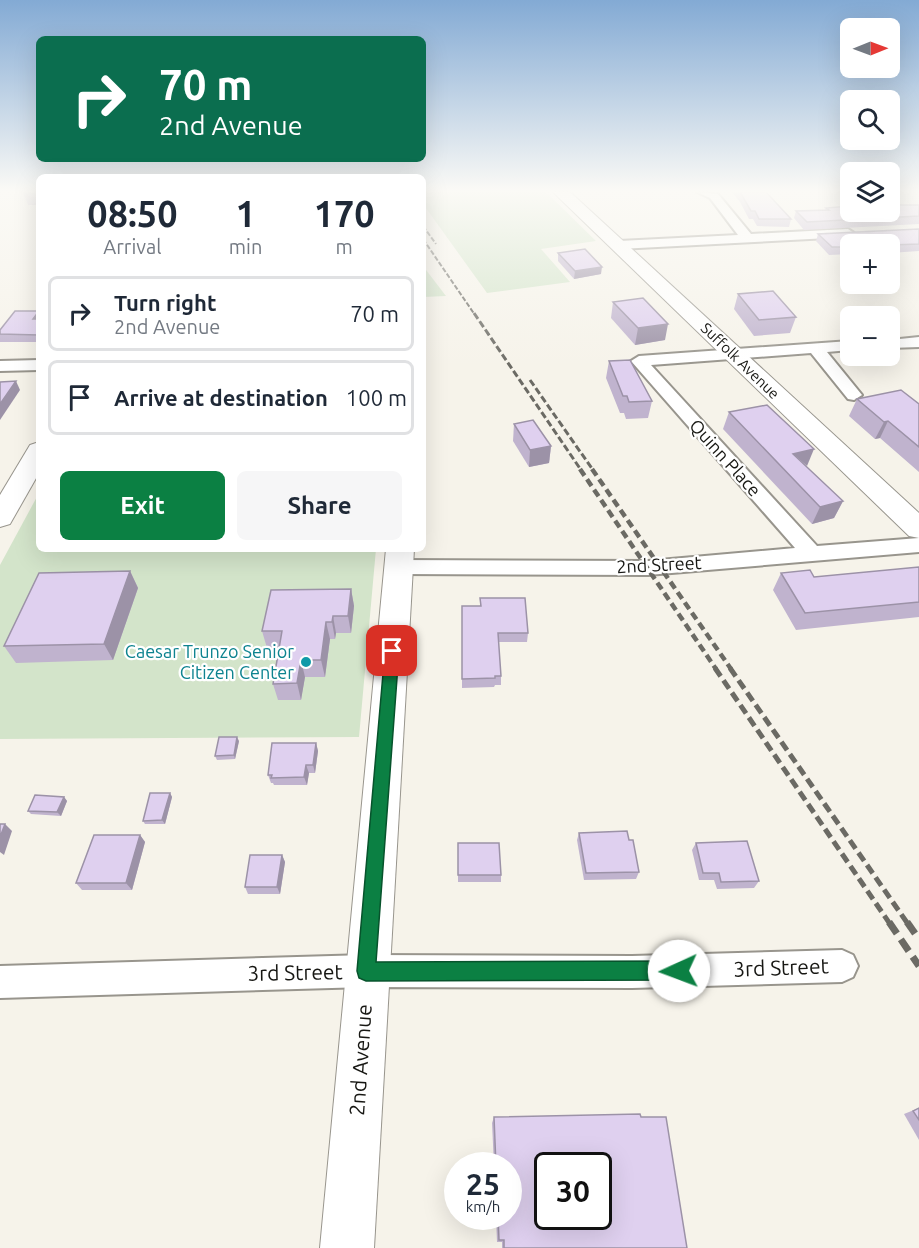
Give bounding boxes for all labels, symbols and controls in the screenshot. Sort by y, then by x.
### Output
north arrow [840,18,900,78]
map controls [840,18,900,366]
icon: right [60,60,138,138]
text: 70 m [159,61,253,108]
button: search [840,90,900,150]
text: 2nd Avenue [159,110,303,140]
button: layers [840,162,900,222]
text: 08:50 [87,193,177,234]
text: 1 [235,193,256,234]
text: 170 [314,193,375,234]
button: + [840,234,900,294]
text: Arrival [103,235,162,258]
text: min [229,235,262,258]
text: m [336,235,353,258]
text: Turn right [114,290,216,315]
icon: right [63,297,96,330]
text: 70 m [350,301,399,326]
button: − [840,306,900,366]
text: 2nd Avenue [114,315,220,338]
street label: Suffolk Avenue [698,319,783,402]
icon: arrive [63,381,96,414]
text: Arrive at destination [114,385,328,410]
text: 100 m [346,385,407,410]
street label: Quinn Place [685,415,765,500]
button: Exit [60,471,225,540]
button: Share [237,471,402,540]
street label: 2nd Street [616,552,702,576]
pin [366,625,417,676]
icon: arrive [375,634,408,667]
place label: Caesar Trunzo Senior Citizen Center [125,641,294,682]
marker: Caesar Trunzo Senior Citizen Center [299,655,313,669]
position arrow [647,939,711,1003]
street label: 3rd Street [733,953,829,981]
street label: 3rd Street [247,959,343,985]
street label: 2nd Avenue [344,1003,376,1116]
speed limit sign: 30 [534,1152,612,1230]
text: 25 [466,1167,500,1201]
text: km/h [466,1198,500,1215]

